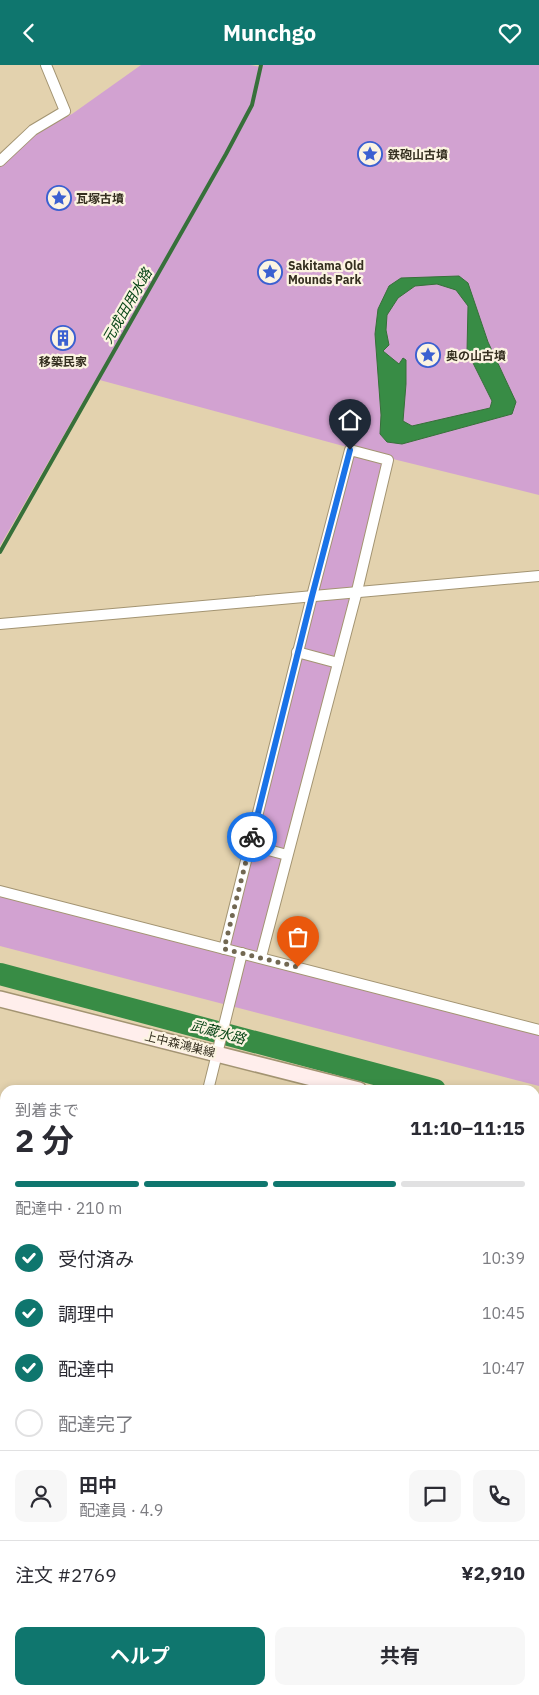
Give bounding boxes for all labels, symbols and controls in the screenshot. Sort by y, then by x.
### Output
text: Munchgo [223,18,316,47]
icon: back [15,19,43,47]
icon: heart [496,19,524,47]
place icon: 鉄砲山古墳 [357,141,383,167]
place label: 鉄砲山古墳 [387,147,448,162]
place icon: 瓦塚古墳 [46,185,72,211]
place label: 瓦塚古墳 [76,191,124,206]
place label: Sakitama Old Mounds Park [288,258,364,287]
place icon: Sakitama Old Mounds Park [257,259,283,285]
water label: 元成田用水路 [98,264,156,347]
building icon: 移築民家 [50,325,76,351]
place icon: 奥の山古墳 [415,342,441,368]
place label: 奥の山古墳 [446,348,506,363]
place label: 移築民家 [39,354,87,369]
pin [329,399,371,450]
icon: home [336,406,364,434]
courier [227,812,277,862]
icon: bike [238,823,266,851]
pin [277,916,319,967]
icon: bag [284,923,312,951]
water label: 武蔵水路 [189,1016,248,1048]
street label: 上中森鴻巣線 [143,1028,217,1060]
text: 到着まで [15,1100,79,1120]
text: 11:10–11:15 [410,1116,525,1140]
text: 2 分 [15,1119,74,1161]
text: 配達中 · 210 m [15,1198,122,1218]
icon: check [15,1244,43,1272]
text: 受付済み [58,1247,134,1271]
text: 10:39 [482,1248,525,1268]
icon: check [15,1299,43,1327]
text: 調理中 [58,1302,115,1326]
text: 10:45 [482,1303,525,1323]
icon: check [15,1354,43,1382]
text: 配達中 [58,1357,115,1381]
text: 10:47 [482,1358,525,1378]
text: 配達完了 [58,1412,134,1436]
button: person [15,1470,67,1522]
button: chat [409,1470,461,1522]
button: phone [473,1470,525,1522]
text: 田中 [79,1473,117,1497]
text: 配達員 · 4.9 [79,1500,163,1520]
text: ¥2,910 [461,1561,525,1585]
text: 注文 #2769 [15,1563,117,1587]
button: ヘルプ [15,1627,265,1685]
button: 共有 [275,1627,525,1685]

